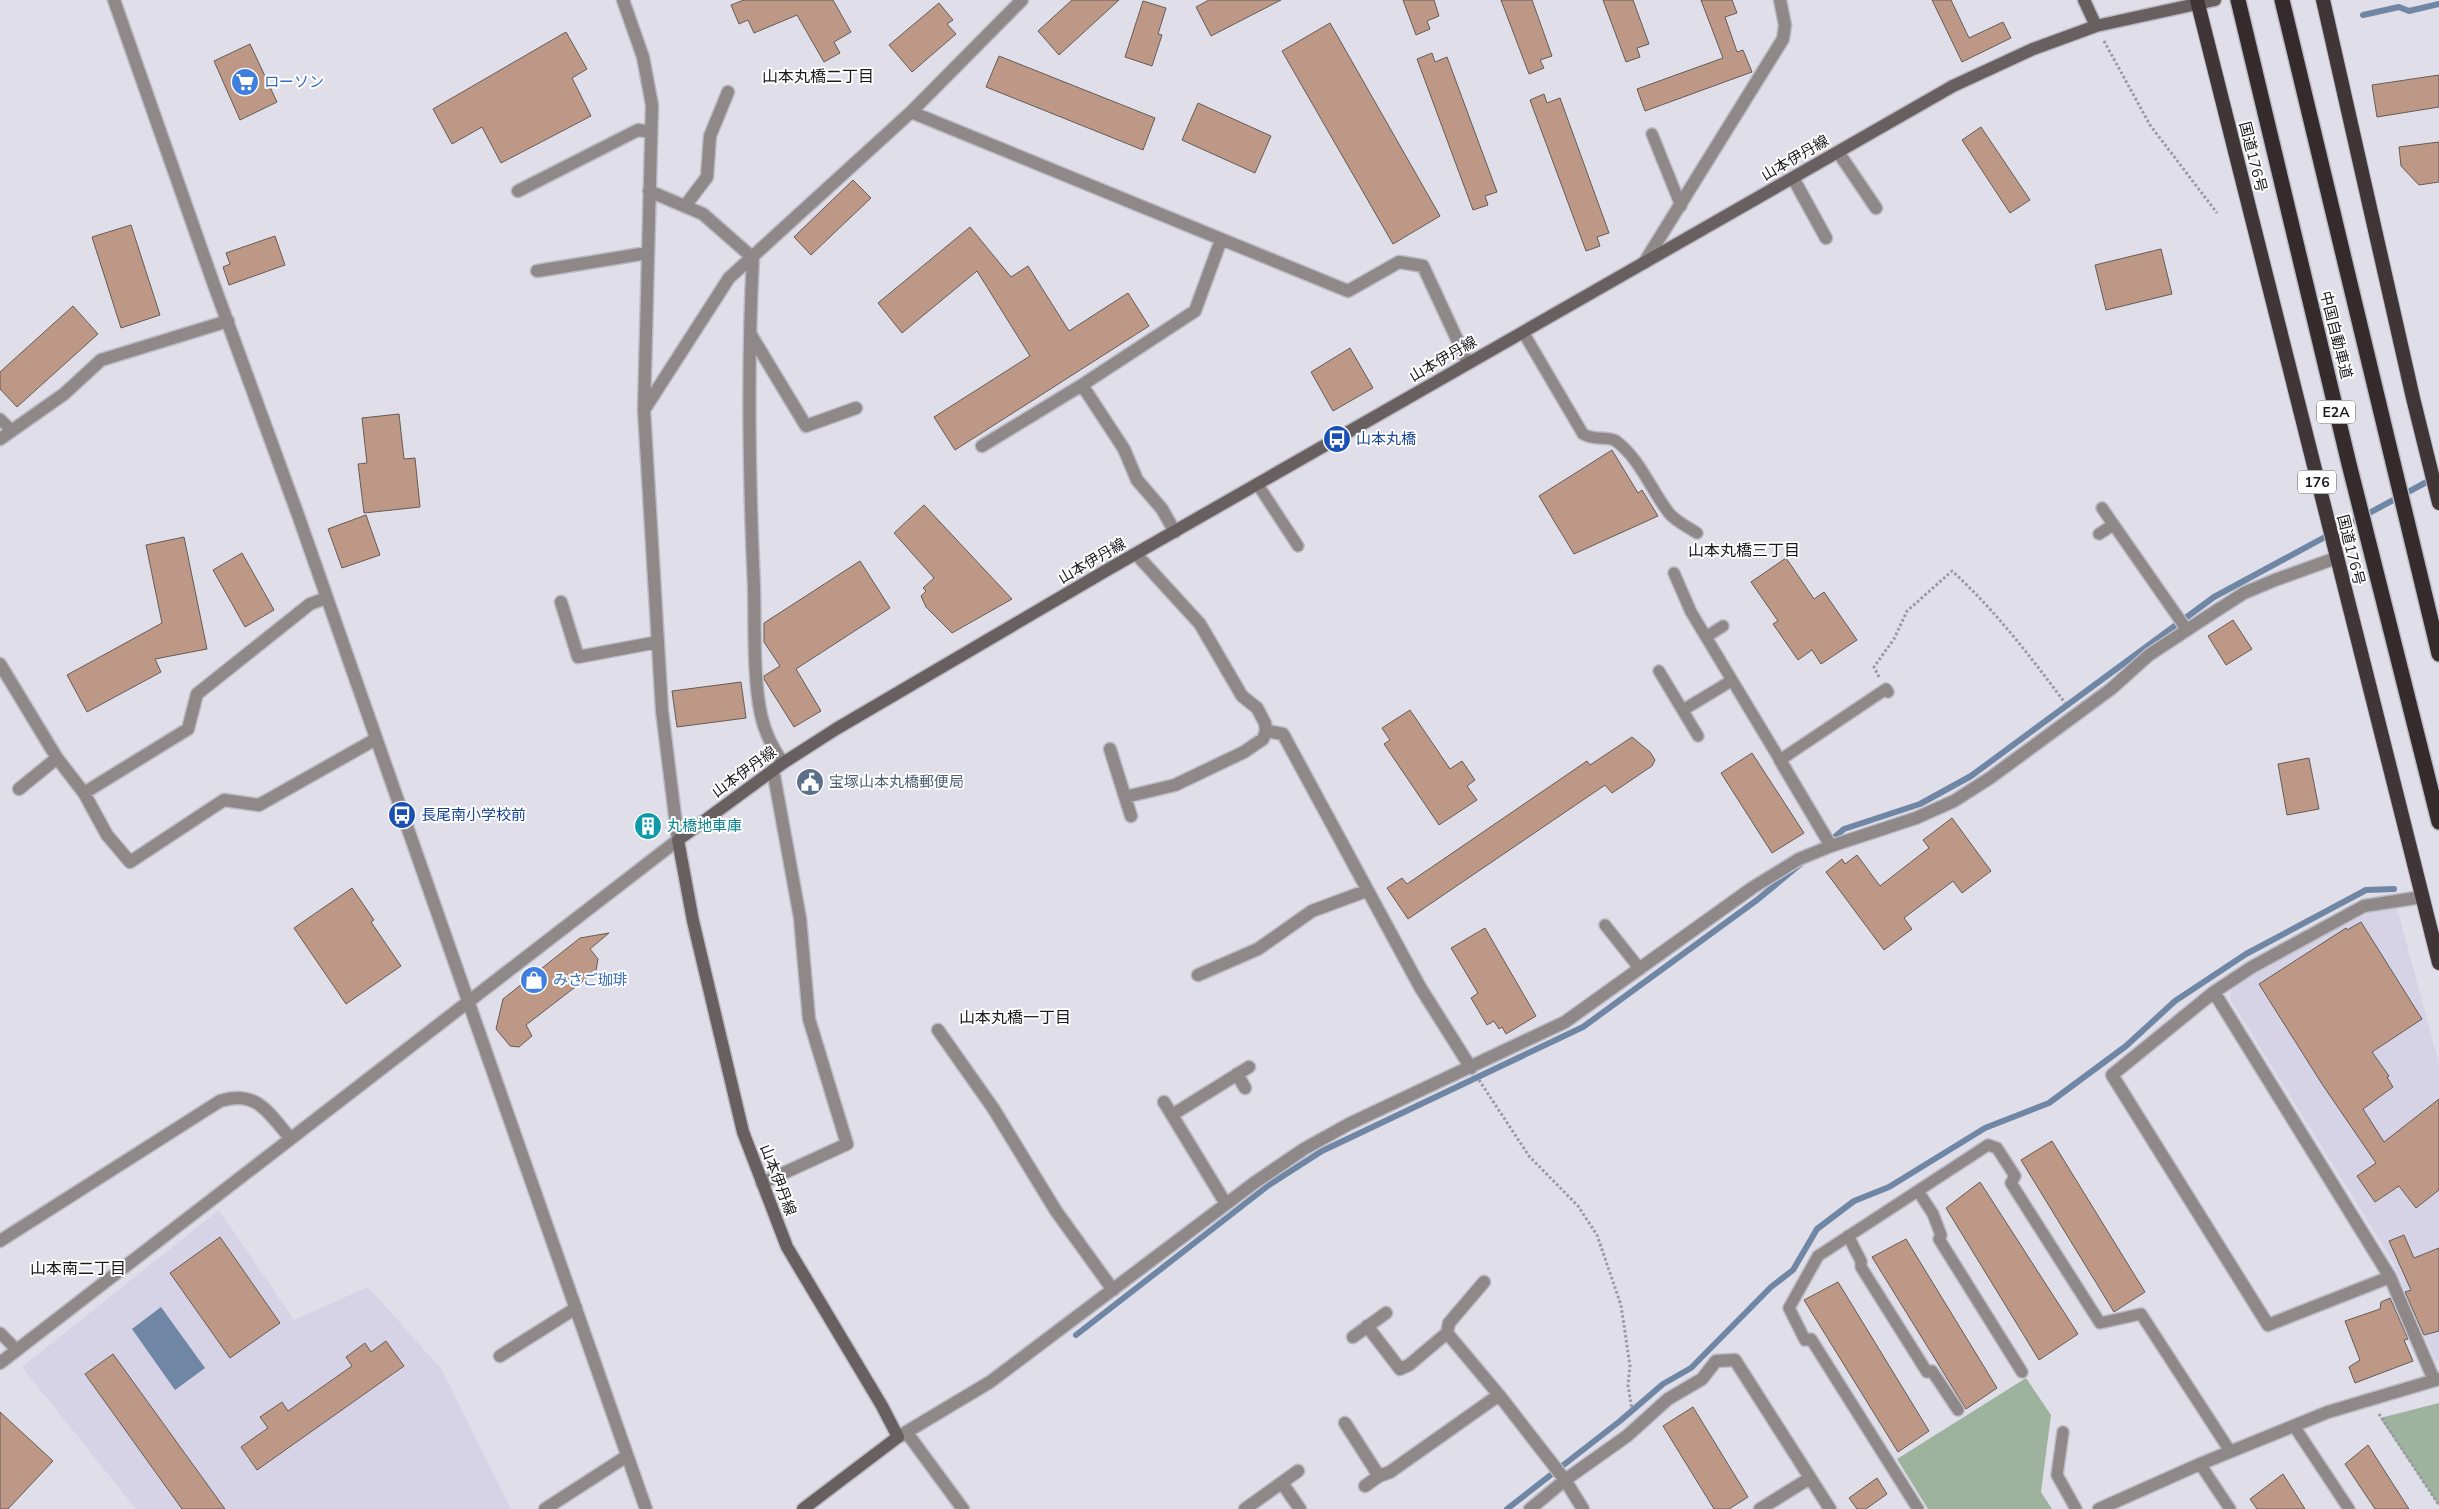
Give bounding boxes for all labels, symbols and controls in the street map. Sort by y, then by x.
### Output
district label: 山本丸橋二丁目 [762,66,874,88]
supermarket icon: ローソン [230,67,260,97]
place label: ローソン [264,72,324,92]
street label: 国道176号 [2235,120,2271,194]
street label: 山本伊丹線 [1758,131,1832,185]
street label: 中国自動車道 [2315,289,2357,381]
street label: 山本伊丹線 [1406,332,1480,386]
road number: E2A [2317,401,2355,424]
bus stop icon: 山本丸橋 [1322,424,1352,454]
place label: 山本丸橋 [1356,429,1416,449]
road number: 176 [2298,471,2336,494]
street label: 国道176号 [2333,513,2369,587]
street label: 山本伊丹線 [1055,534,1129,588]
district label: 山本丸橋三丁目 [1688,540,1800,562]
street label: 山本伊丹線 [708,742,780,802]
public building icon: 宝塚山本丸橋郵便局 [795,767,825,797]
place label: 宝塚山本丸橋郵便局 [829,772,964,792]
bus stop icon: 長尾南小学校前 [387,800,417,830]
place label: 長尾南小学校前 [421,805,526,825]
building icon: 丸橋地車庫 [633,811,663,841]
place label: 丸橋地車庫 [667,816,742,836]
shop icon: みさご珈琲 [519,965,549,995]
place label: みさご珈琲 [553,970,628,990]
district label: 山本丸橋一丁目 [959,1007,1071,1029]
street label: 山本伊丹線 [755,1141,801,1219]
district label: 山本南二丁目 [30,1258,126,1280]

